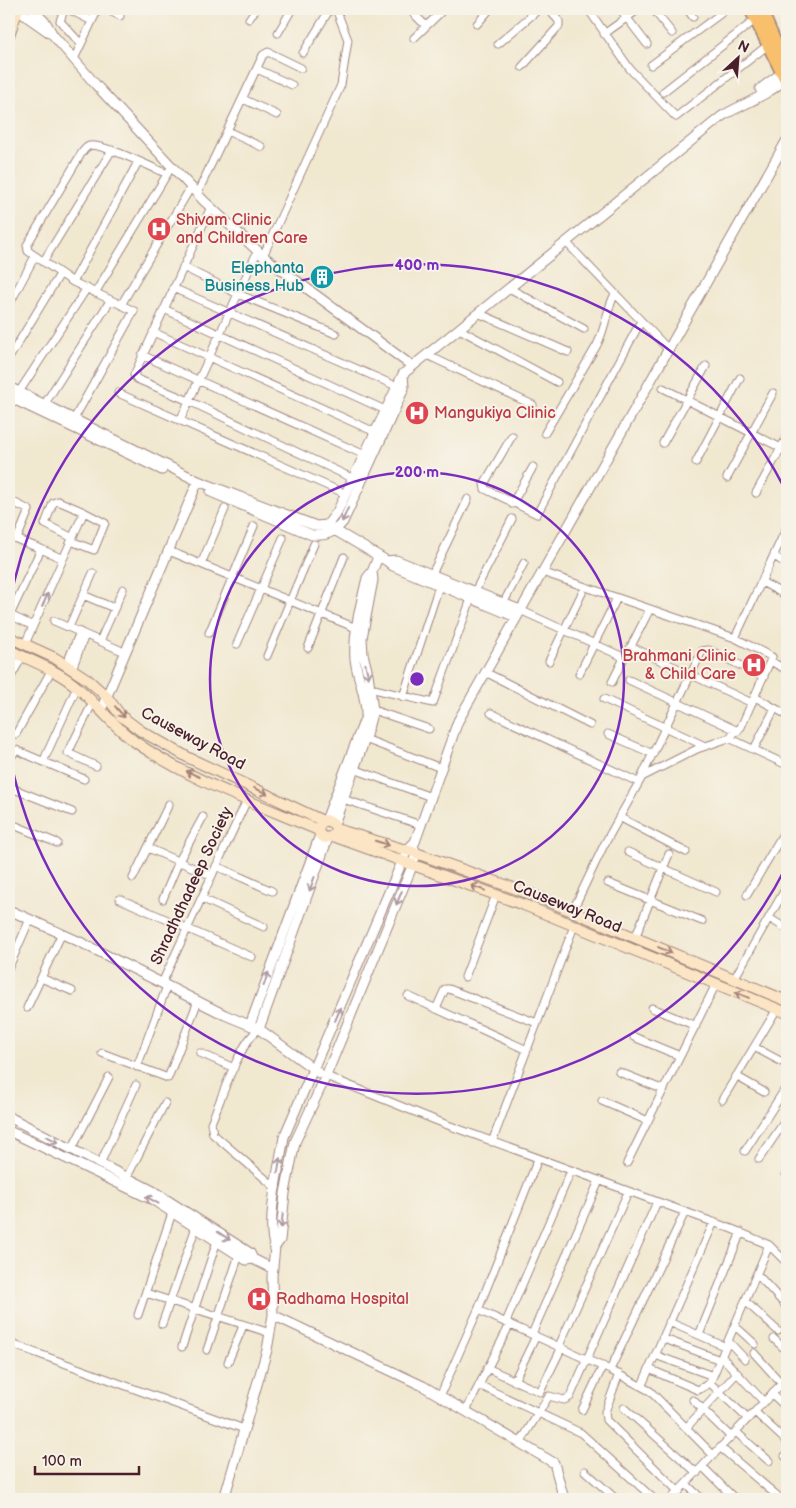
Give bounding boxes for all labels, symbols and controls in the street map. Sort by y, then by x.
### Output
north arrow [714,32,764,82]
text: N [735,37,752,57]
place label: Shivam Clinic and Children Care [176,211,308,248]
hospital icon: Shivam Clinic and Children Care [146,216,172,242]
text: 400 m [395,256,439,275]
place label: Elephanta Business Hub [204,259,304,296]
building icon: Elephanta Business Hub [309,264,335,290]
hospital icon: Mangukiya Clinic [404,400,430,426]
place label: Mangukiya Clinic [434,404,556,423]
text: 200 m [395,463,439,482]
one-way arrow [340,507,350,522]
one-way arrow [40,593,50,608]
place label: Brahmani Clinic & Child Care [622,647,737,684]
hospital icon: Brahmani Clinic & Child Care [741,652,767,678]
one-way arrow [363,663,372,679]
centre of rings [408,670,426,688]
street label: Causeway Road [137,703,249,775]
one-way arrow [114,706,125,719]
one-way arrow [186,769,201,779]
one-way arrow [253,787,268,797]
street label: Shradhdhadeep Society [147,803,237,968]
one-way arrow [374,838,390,848]
one-way arrow [307,876,316,891]
street label: Causeway Road [510,877,624,937]
one-way arrow [471,883,486,892]
one-way arrow [394,890,403,905]
one-way arrow [657,946,672,956]
one-way arrow [262,972,271,987]
one-way arrow [735,989,750,999]
one-way arrow [334,1007,344,1022]
one-way arrow [44,1134,59,1144]
one-way arrow [274,1157,284,1173]
one-way arrow [145,1195,159,1205]
one-way arrow [277,1213,287,1229]
one-way arrow [217,1230,231,1241]
hospital icon: Radhama Hospital [246,1286,272,1312]
place label: Radhama Hospital [276,1290,409,1309]
scale bar [35,1443,139,1475]
text: 100 m [42,1452,82,1471]

